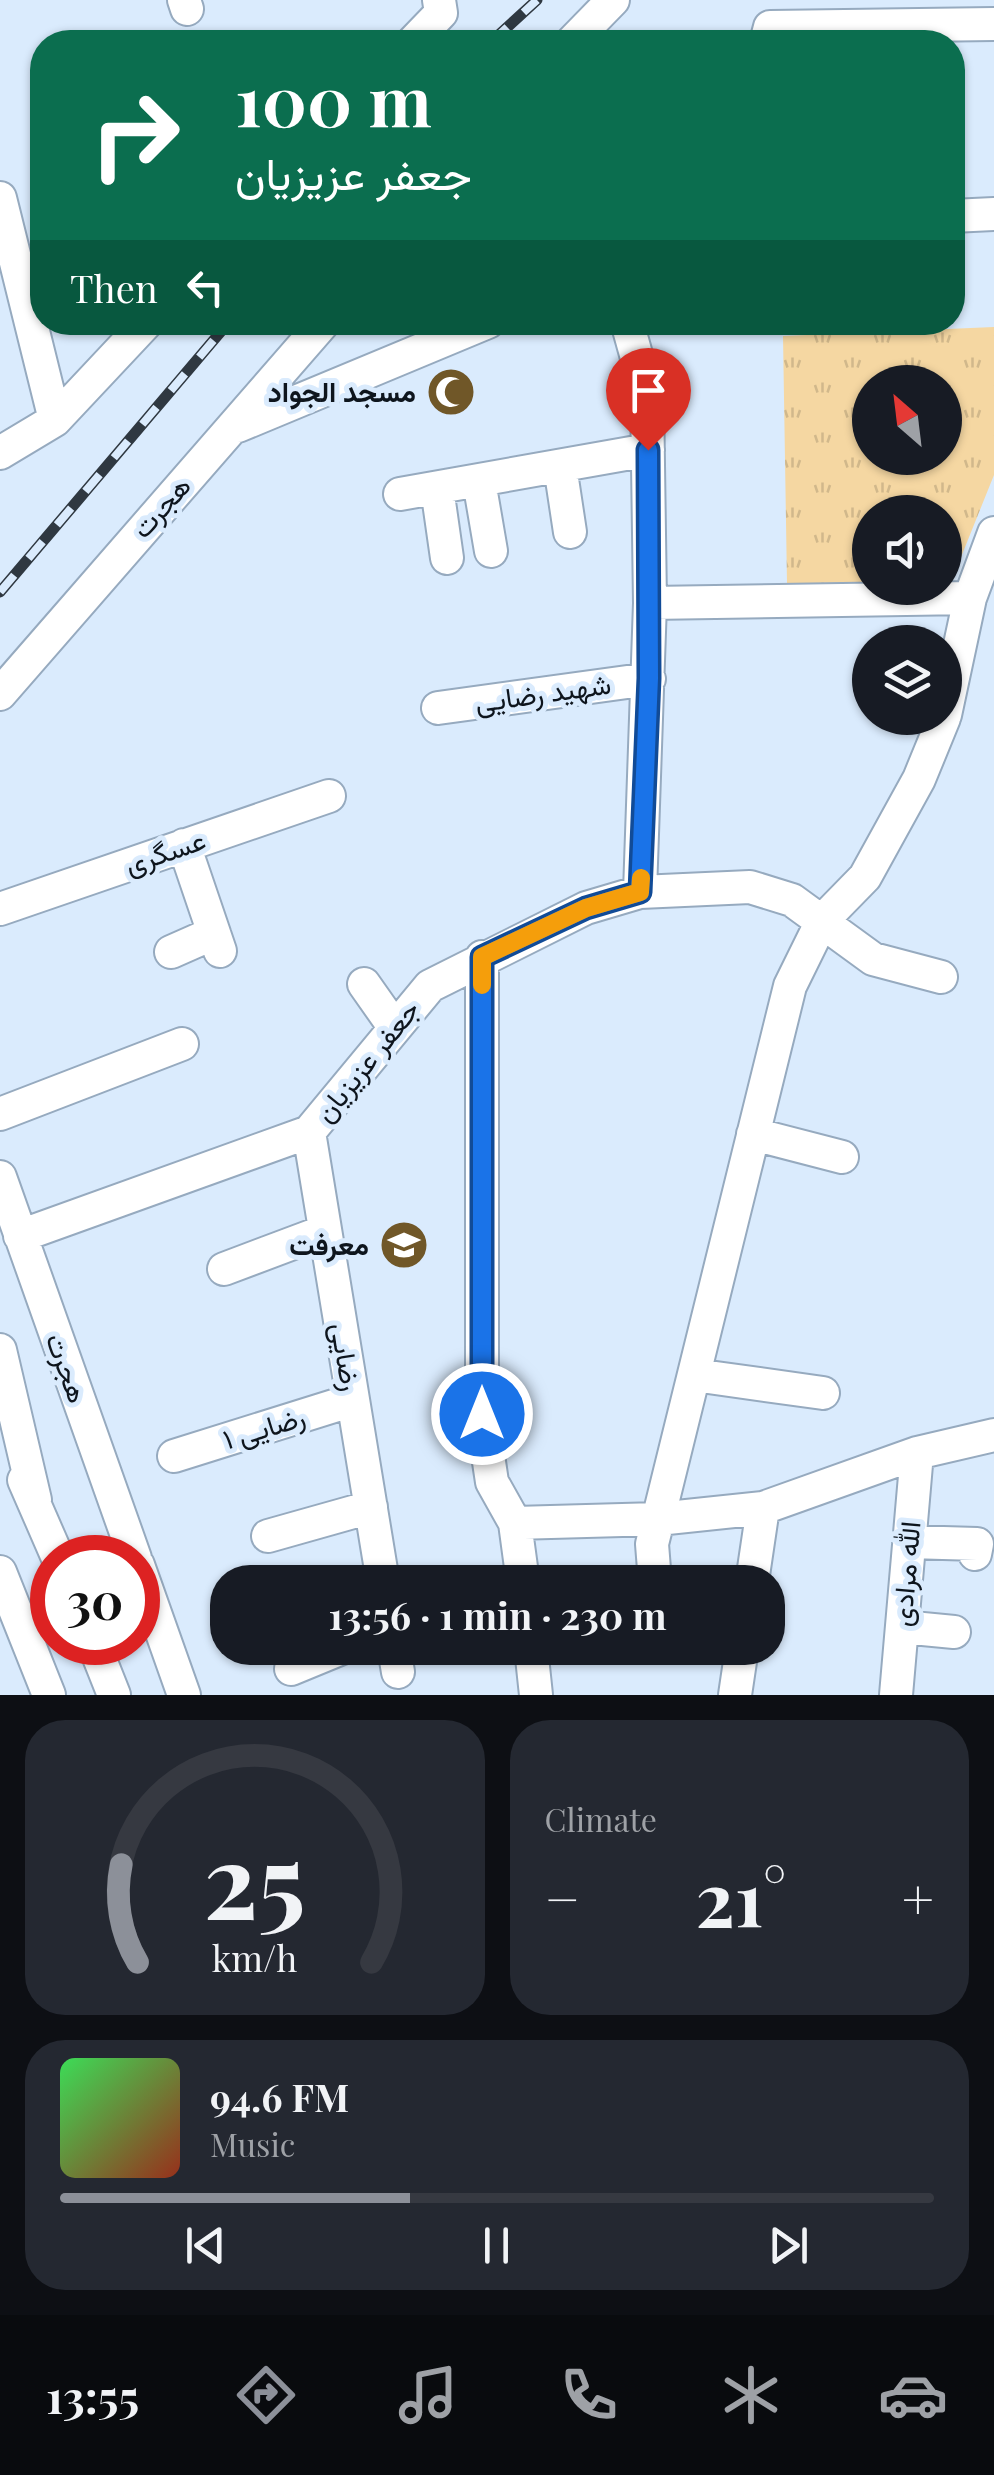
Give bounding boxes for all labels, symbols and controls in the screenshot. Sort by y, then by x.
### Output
text: 100 m [235,51,432,145]
icon: right [70,70,200,200]
text: جعفر عزیزیان [235,141,472,201]
icon: left [178,260,233,315]
text: Then [70,262,158,313]
pin [606,348,691,451]
icon: arrive [621,363,676,418]
north arrow [852,365,962,475]
map controls [852,365,962,735]
mosque icon: مسجد الجواد [425,366,477,418]
place label: مسجد الجواد [268,372,416,410]
street label: هجرت [122,467,198,546]
button: sound [852,495,962,605]
button: layers [852,625,962,735]
street label: شهید رضایی [472,664,613,720]
street label: عسگری [119,820,210,883]
street label: جعفر عزیزیان [305,991,427,1130]
school or university icon: معرفت [378,1219,430,1271]
place label: معرفت [289,1225,369,1263]
street label: رضایی [323,1320,371,1394]
street label: هجرت [38,1327,98,1408]
position arrow [430,1362,534,1466]
street label: رضایی ۱ [218,1397,309,1457]
street label: الله مرادی [881,1520,929,1628]
speed limit sign: 30 [30,1535,160,1665]
text: 13:56 · 1 min · 230 m [328,1589,667,1640]
text: Climate [545,1797,657,1840]
text: 25 [204,1807,306,1946]
text: 21° [695,1846,786,1946]
text: − [545,1860,580,1934]
text: + [902,1860,934,1934]
text: km/h [212,1933,298,1981]
text: 94.6 FM [210,2071,349,2122]
text: Music [210,2122,295,2165]
icon: previous [178,2218,233,2273]
icon: pause [469,2218,524,2273]
icon: next [761,2218,816,2273]
icon: directions [231,2360,301,2430]
icon: music [393,2360,463,2430]
icon: phone [554,2360,624,2430]
icon: climate [716,2360,786,2430]
icon: car [878,2360,948,2430]
text: 13:55 [46,2365,139,2425]

